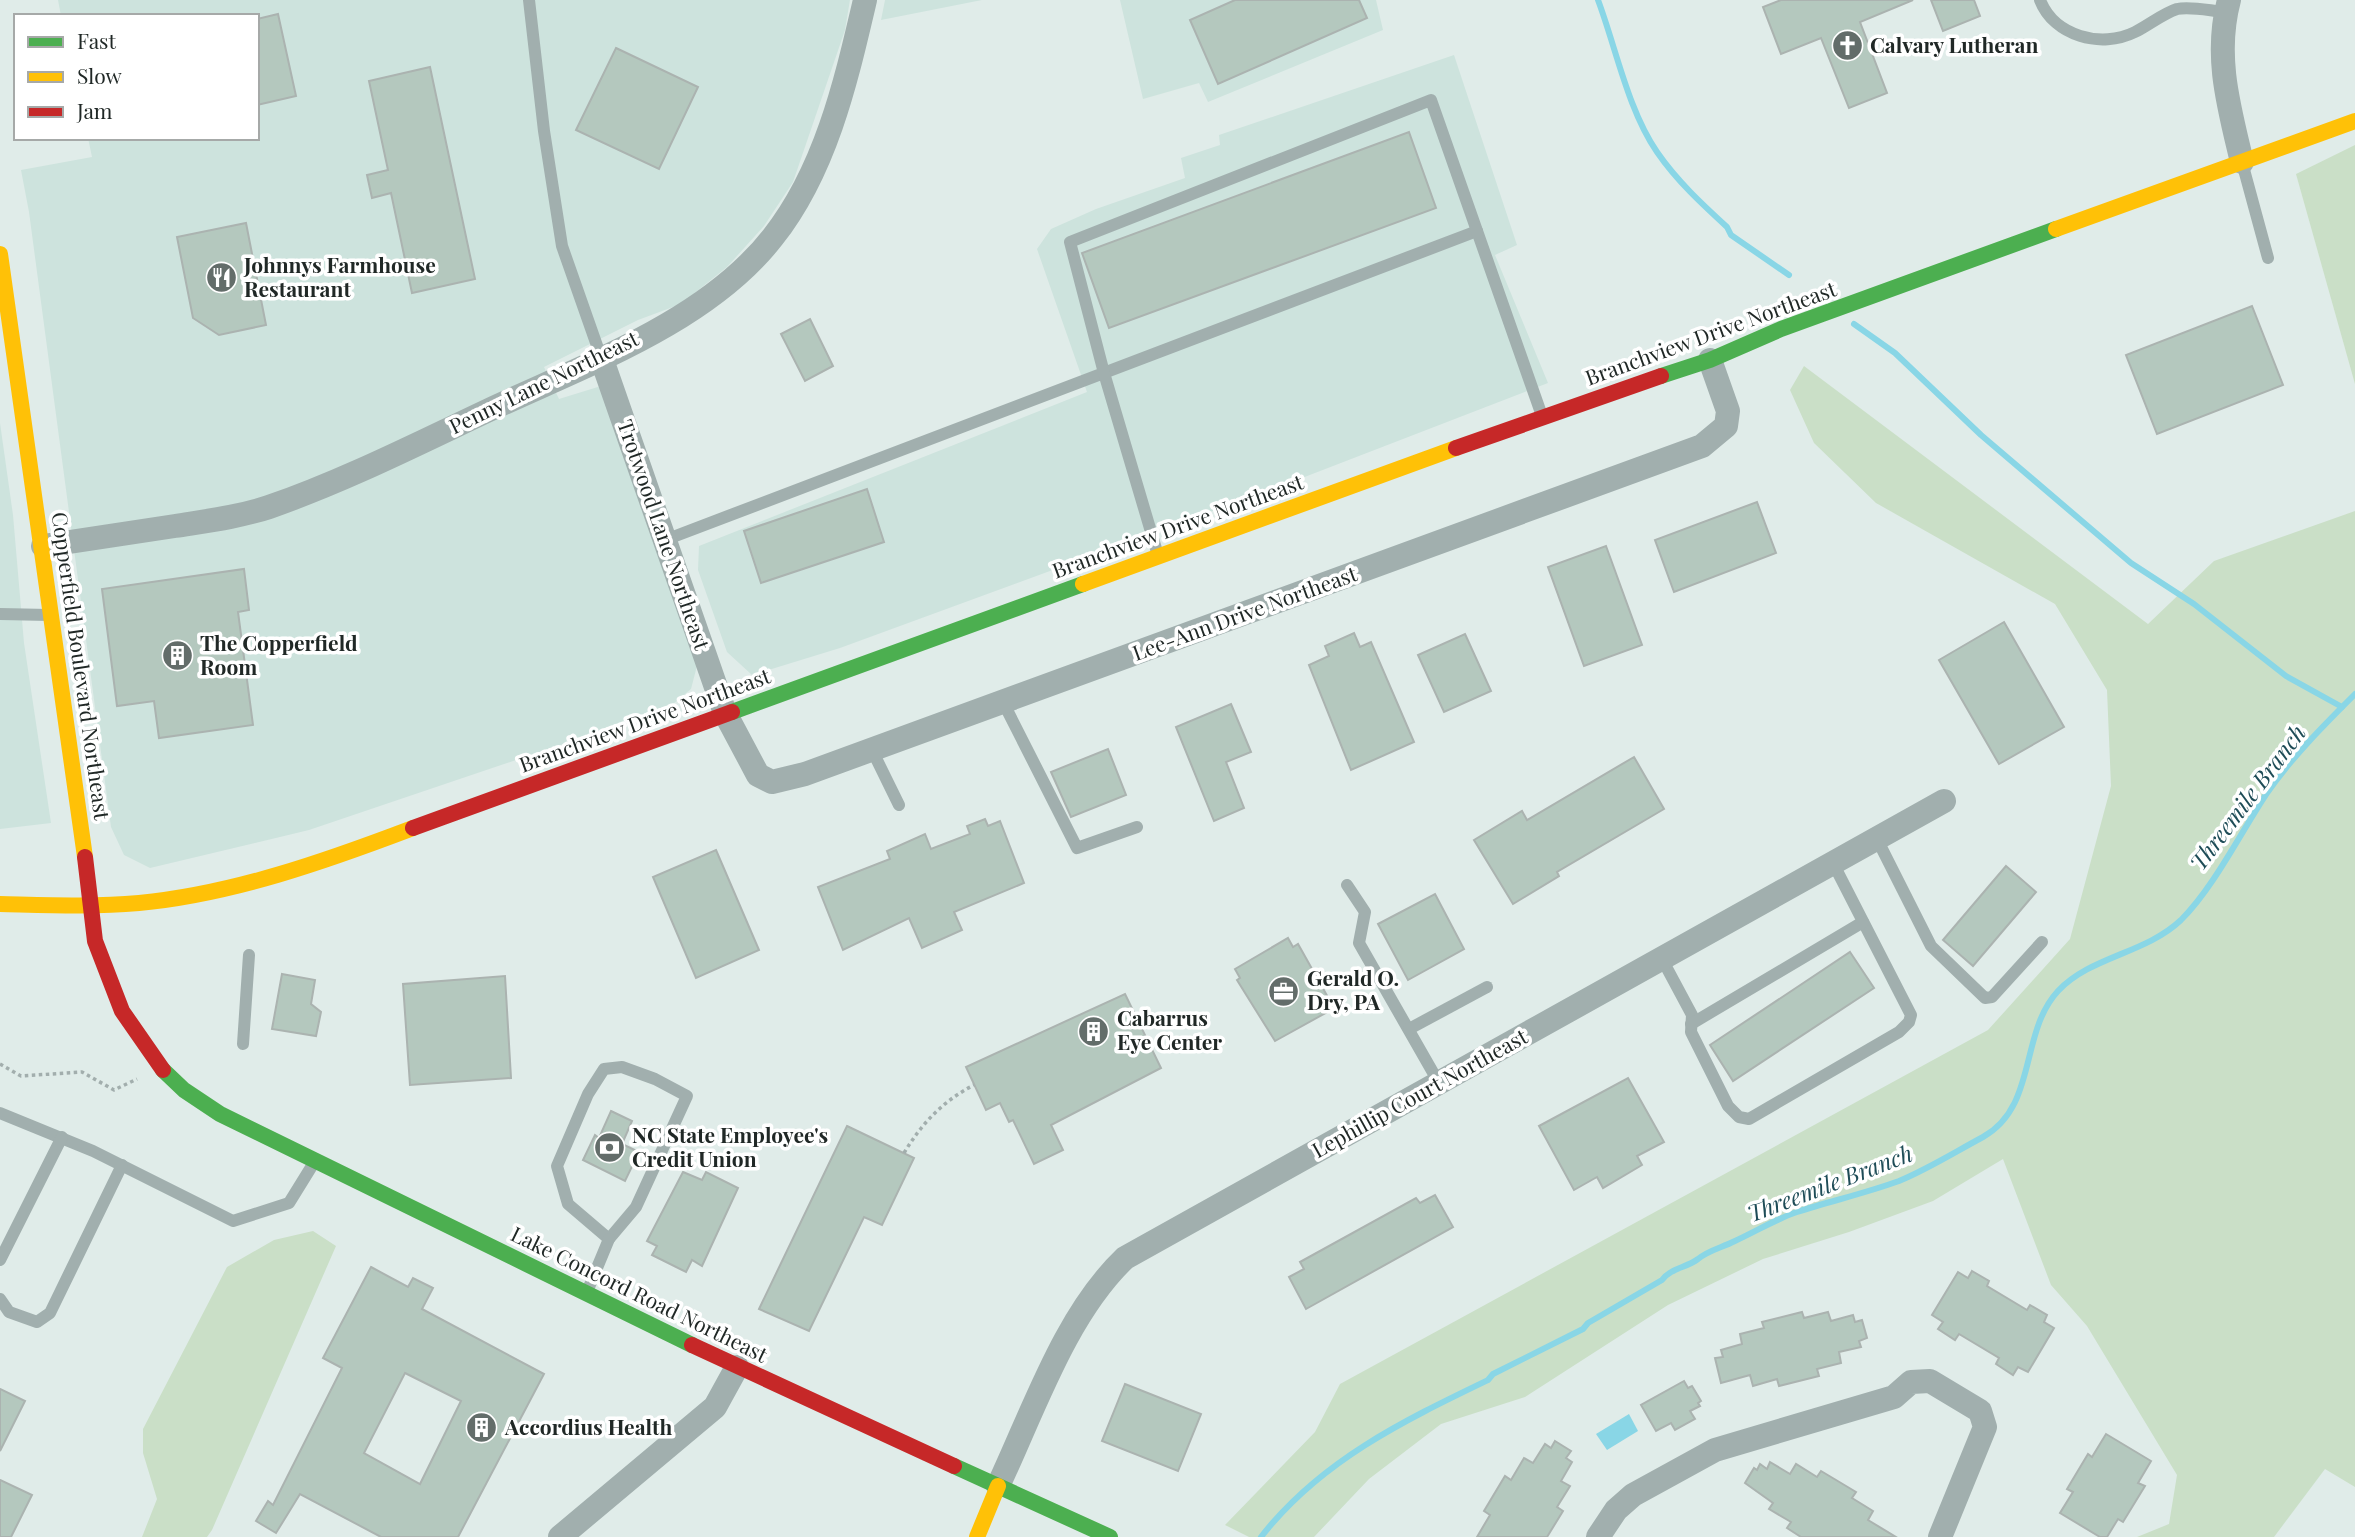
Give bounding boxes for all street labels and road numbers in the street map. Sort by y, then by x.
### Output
street label: Branchview Drive Northeast [1581,273,1840,391]
street label: Penny Lane Northeast [444,323,643,439]
street label: Trotwood Lane Northeast [612,416,718,654]
street label: Branchview Drive Northeast [1048,466,1307,584]
street label: Copperfield Boulevard Northeast [47,510,118,822]
street label: Lee-Ann Drive Northeast [1128,558,1361,666]
street label: Branchview Drive Northeast [515,660,774,778]
street label: Lephillip Court Northeast [1306,1021,1532,1163]
street label: Lake Concord Road Northeast [507,1219,773,1368]

